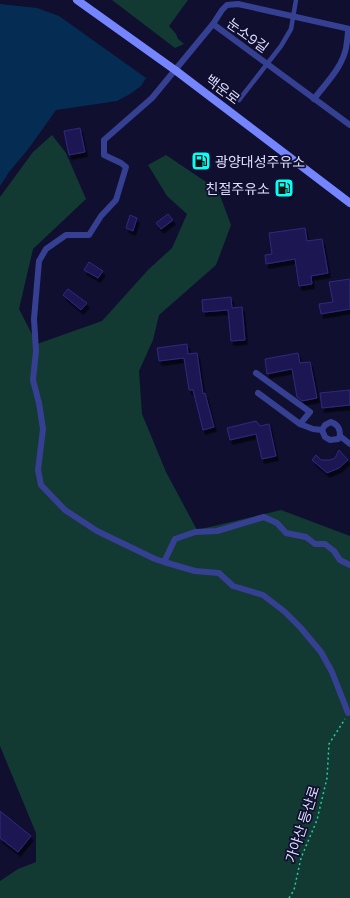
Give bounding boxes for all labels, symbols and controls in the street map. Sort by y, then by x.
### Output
street label: 눈소9길 [224,14,272,56]
street label: 백운로 [202,71,244,107]
fuel station icon: 광양대성주유소 [190,150,212,172]
place label: 광양대성주유소 [215,153,305,170]
fuel station icon: 친절주유소 [273,177,295,199]
place label: 친절주유소 [206,180,270,197]
street label: 가야산 등산로 [282,783,322,865]

